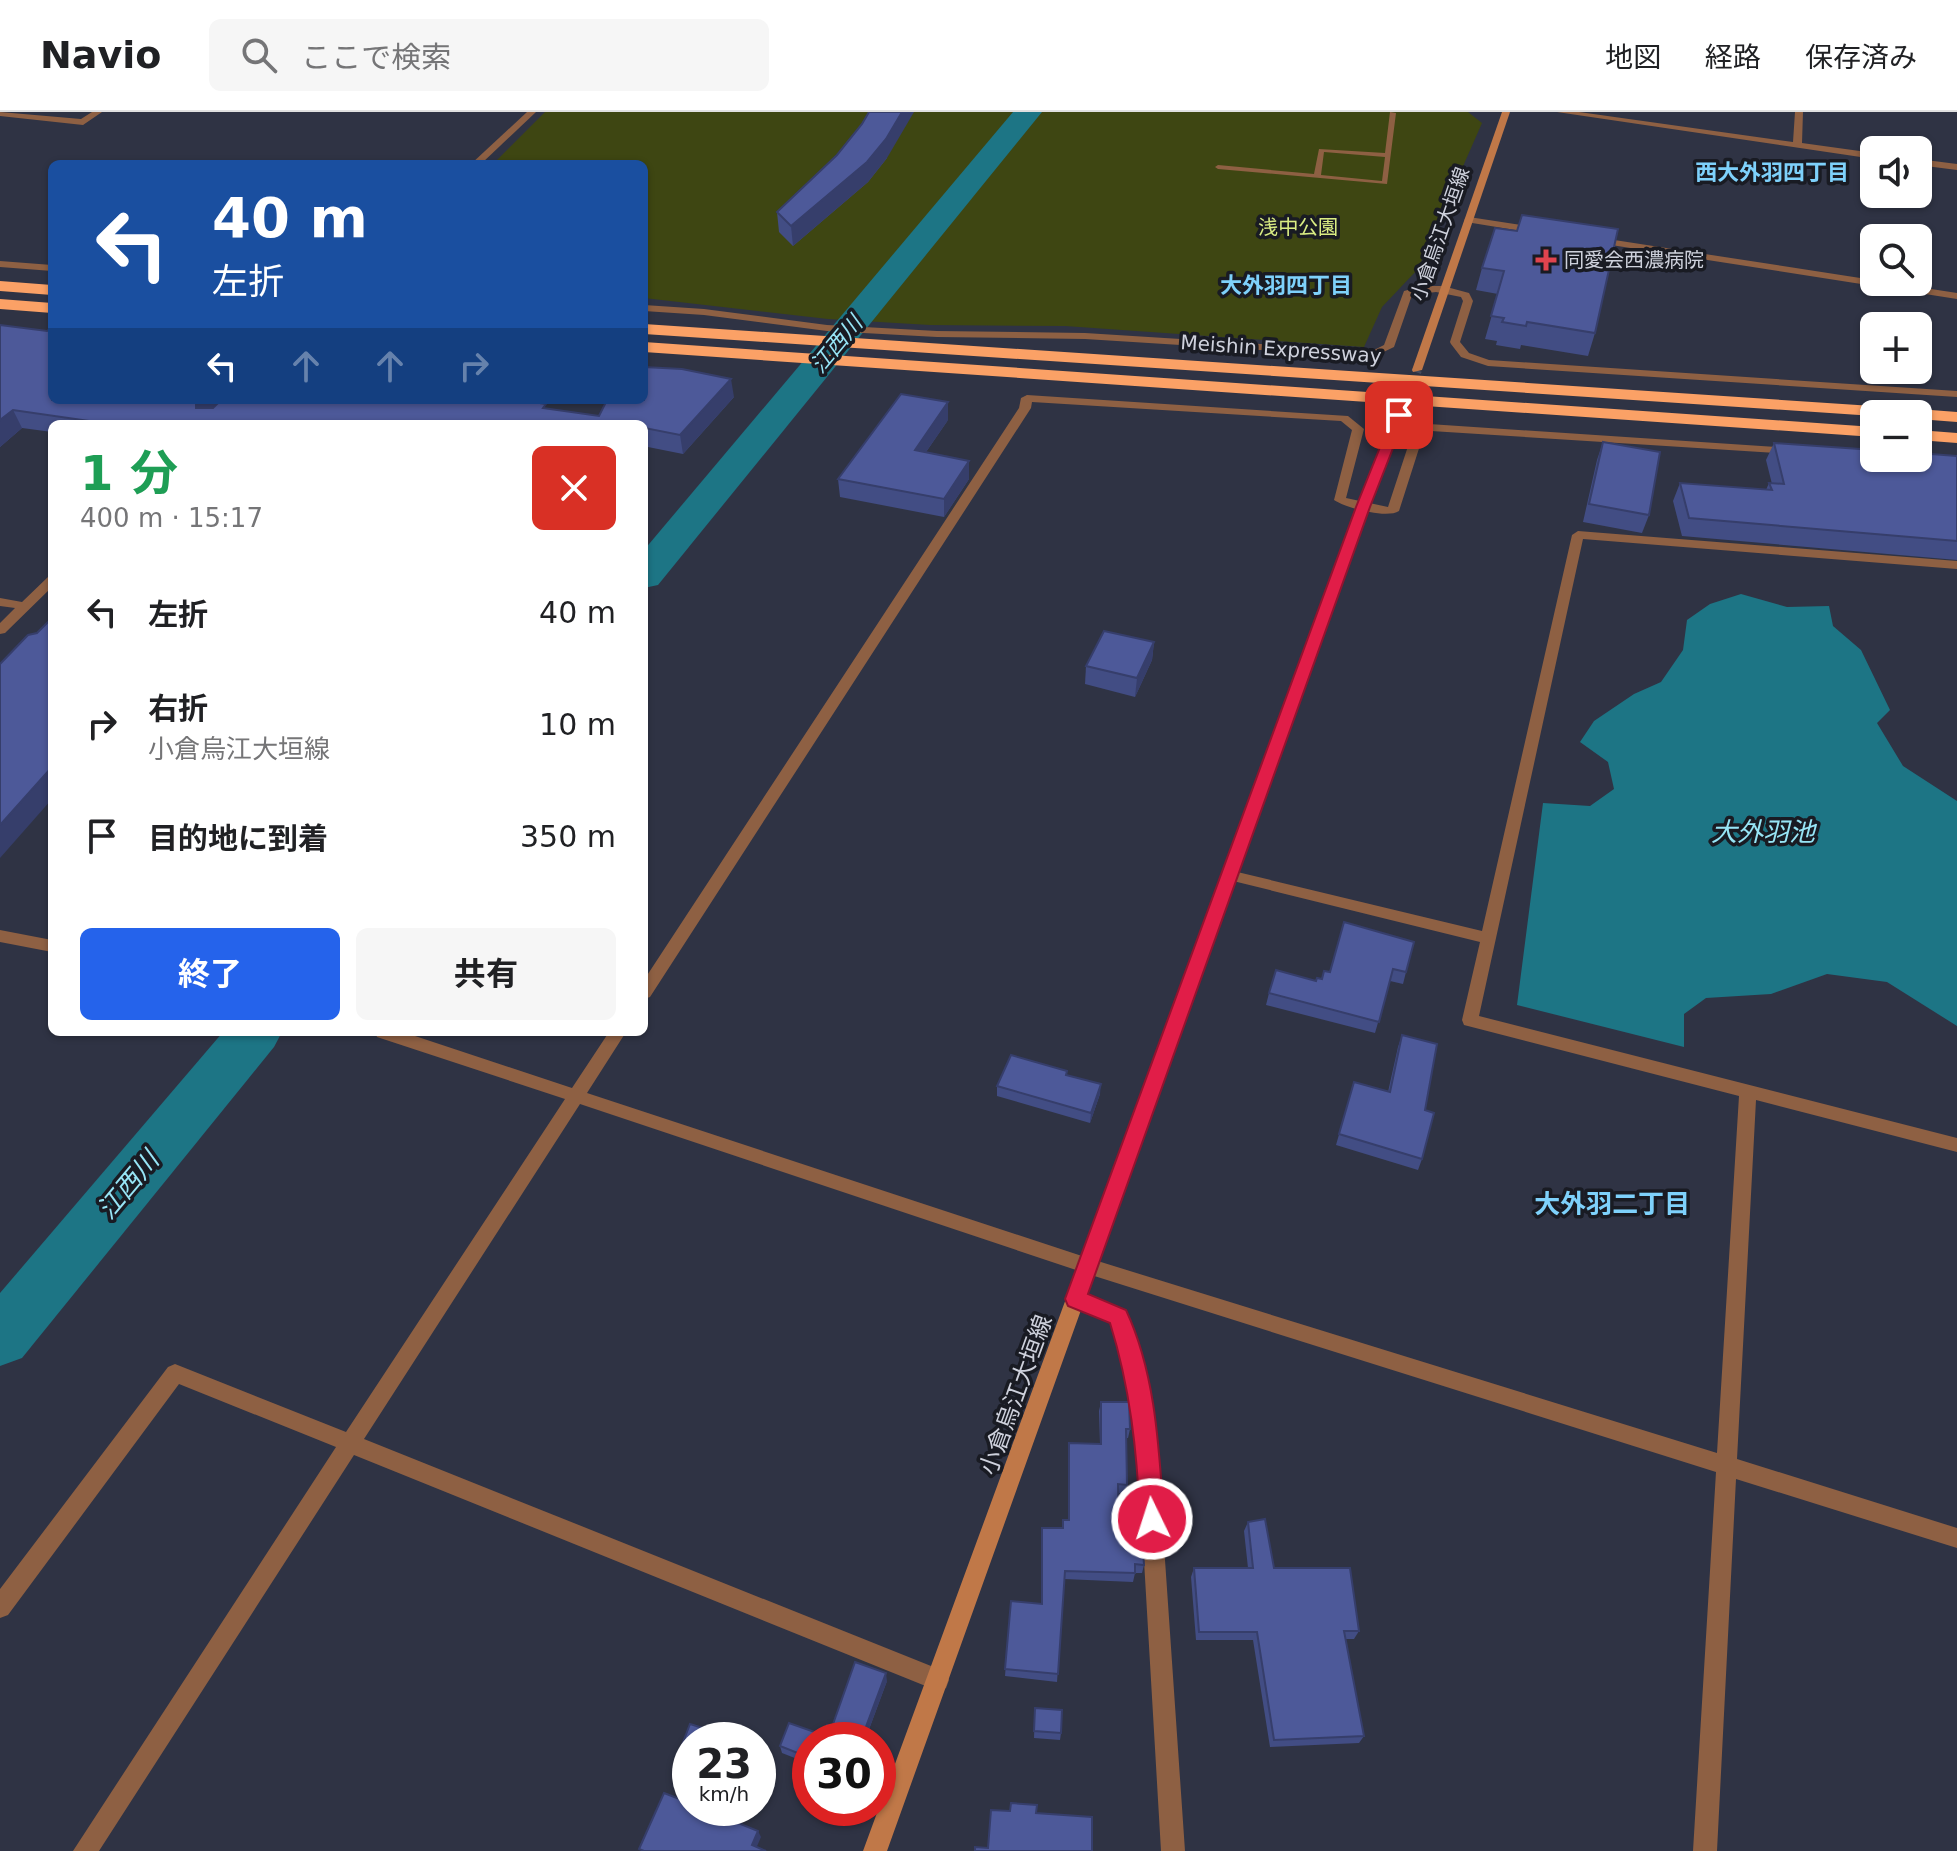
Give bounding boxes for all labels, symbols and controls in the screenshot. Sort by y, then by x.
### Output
search box [209,19,769,91]
text: Navio [40,33,161,77]
icon: search [237,33,281,77]
text: ここで検索 [301,40,451,75]
text: 地図 [1605,41,1661,74]
text: 経路 [1705,41,1761,74]
text: 保存済み [1805,41,1917,74]
map controls [1860,136,1932,472]
button: sound [1860,136,1932,208]
district label: 西大外羽四丁目 [1695,160,1849,185]
street label: 小倉烏江大垣線 [1406,164,1474,304]
text: 40 m [212,185,368,250]
icon: left [80,192,184,296]
park label: 浅中公園 [1258,215,1338,239]
button: search [1860,224,1932,296]
place label: 同愛会西濃病院 [1564,248,1704,272]
marker: 同愛会西濃病院 [1535,249,1557,271]
text: 左折 [212,261,284,302]
district label: 大外羽四丁目 [1220,273,1352,298]
water label: 江西川 [806,309,868,378]
button: + [1860,312,1932,384]
street label: Meishin Expressway [1180,330,1382,368]
icon: left [200,344,244,388]
icon: ahead [284,344,328,388]
icon: ahead [368,344,412,388]
icon: right [452,344,496,388]
pin [1365,381,1433,449]
icon: arrive [1377,393,1421,437]
button: − [1860,400,1932,472]
text: 1 分 [80,445,178,501]
button: close [532,446,616,530]
text: 400 m · 15:17 [80,503,263,533]
icon: left [80,590,124,634]
text: 40 m [539,595,616,630]
text: 左折 [148,597,208,632]
text: 右折 [148,691,208,726]
icon: right [80,702,124,746]
text: 10 m [539,707,616,742]
text: 小倉烏江大垣線 [148,734,330,764]
icon: arrive [80,814,124,858]
water label: 大外羽池 [1711,817,1818,847]
text: 350 m [520,819,616,854]
text: 目的地に到着 [148,821,328,856]
button: 終了 [80,928,340,1020]
button: 共有 [356,928,616,1020]
water label: 江西川 [91,1143,166,1225]
district label: 大外羽二丁目 [1534,1189,1690,1219]
street label: 小倉烏江大垣線 [974,1311,1058,1479]
position arrow [1110,1477,1194,1561]
speed limit sign: 30 [792,1722,896,1826]
text: 23 [696,1741,752,1787]
text: km/h [699,1782,749,1806]

